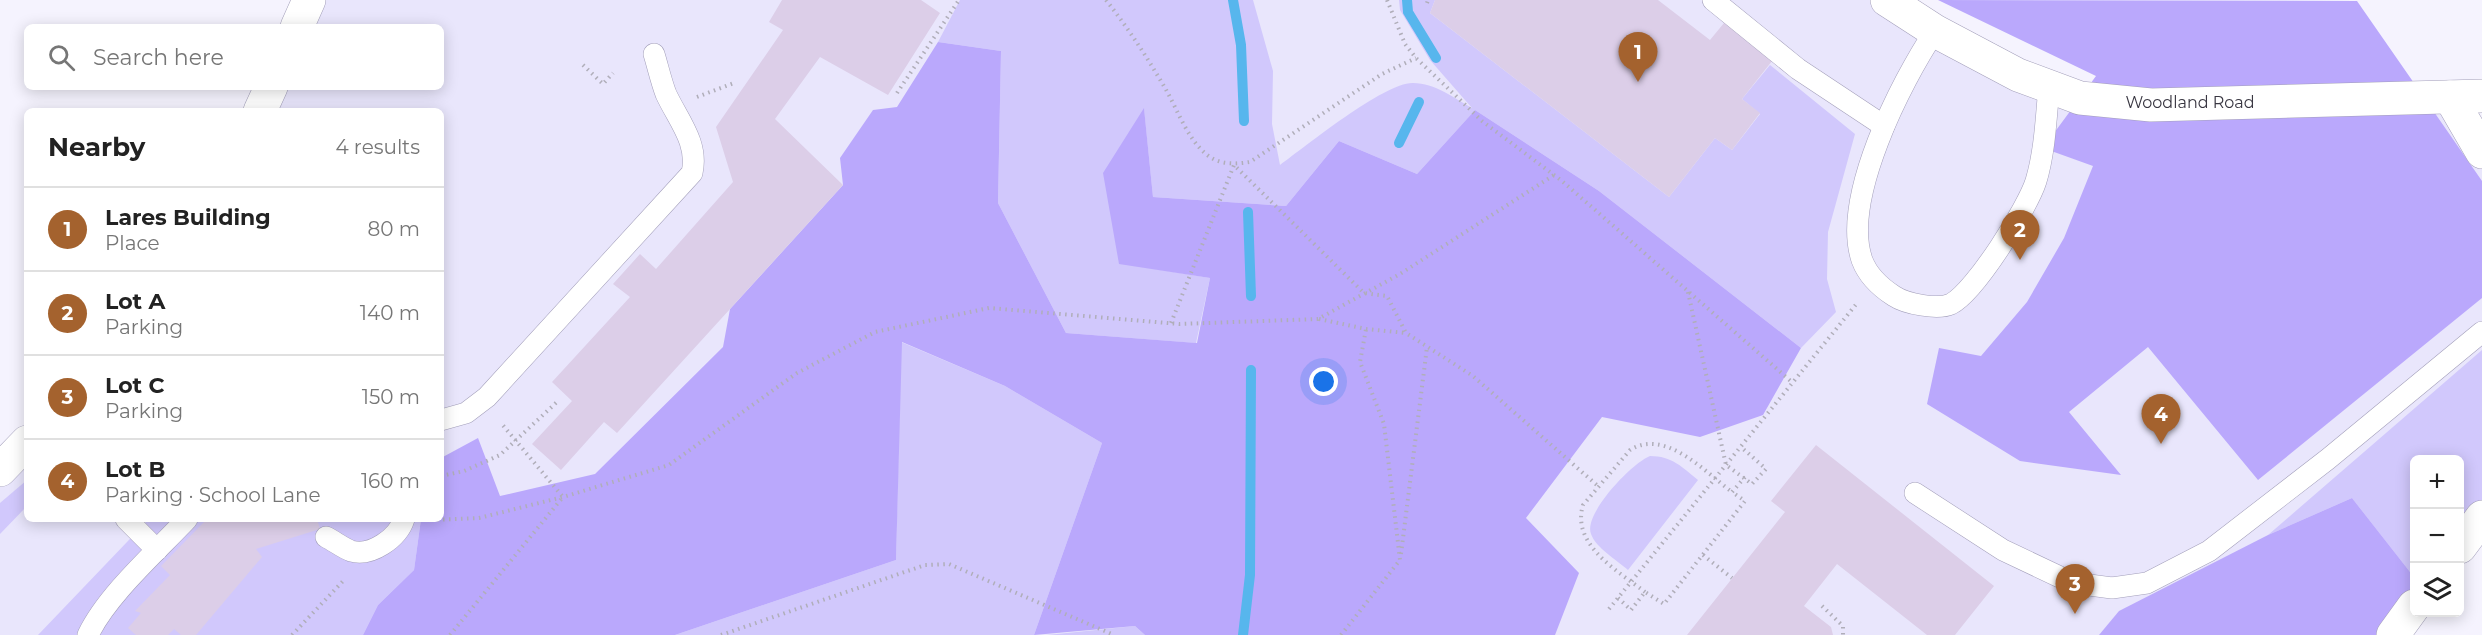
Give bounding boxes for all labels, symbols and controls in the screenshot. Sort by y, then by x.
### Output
search box [24,24,444,90]
pin: 1 [1618,32,1658,82]
icon: search [45,41,78,74]
text: Search here [93,44,224,71]
street label: Woodland Road [2125,93,2255,112]
text: Nearby [48,131,145,163]
text: 4 results [335,135,420,159]
text: Lares Building [105,204,271,231]
pin: 2 [2000,210,2040,260]
text: 1 [64,217,71,241]
text: 80 m [368,217,420,241]
text: Place [105,231,160,255]
text: Lot A [105,288,165,315]
text: 2 [62,301,73,325]
text: 140 m [360,301,420,325]
text: Parking [105,315,183,339]
your location [1309,367,1338,396]
text: Lot C [105,372,164,399]
text: 3 [62,385,73,409]
text: 150 m [362,385,420,409]
pin: 4 [2142,394,2180,444]
text: Parking [105,399,183,423]
map controls [2410,455,2464,617]
button: + [2410,455,2464,509]
text: Lot B [105,456,165,483]
text: 4 [61,469,74,493]
text: 160 m [361,469,420,493]
text: Parking · School Lane [105,483,321,507]
button: − [2410,509,2464,563]
button: layers [2410,563,2464,617]
pin: 3 [2056,564,2094,614]

